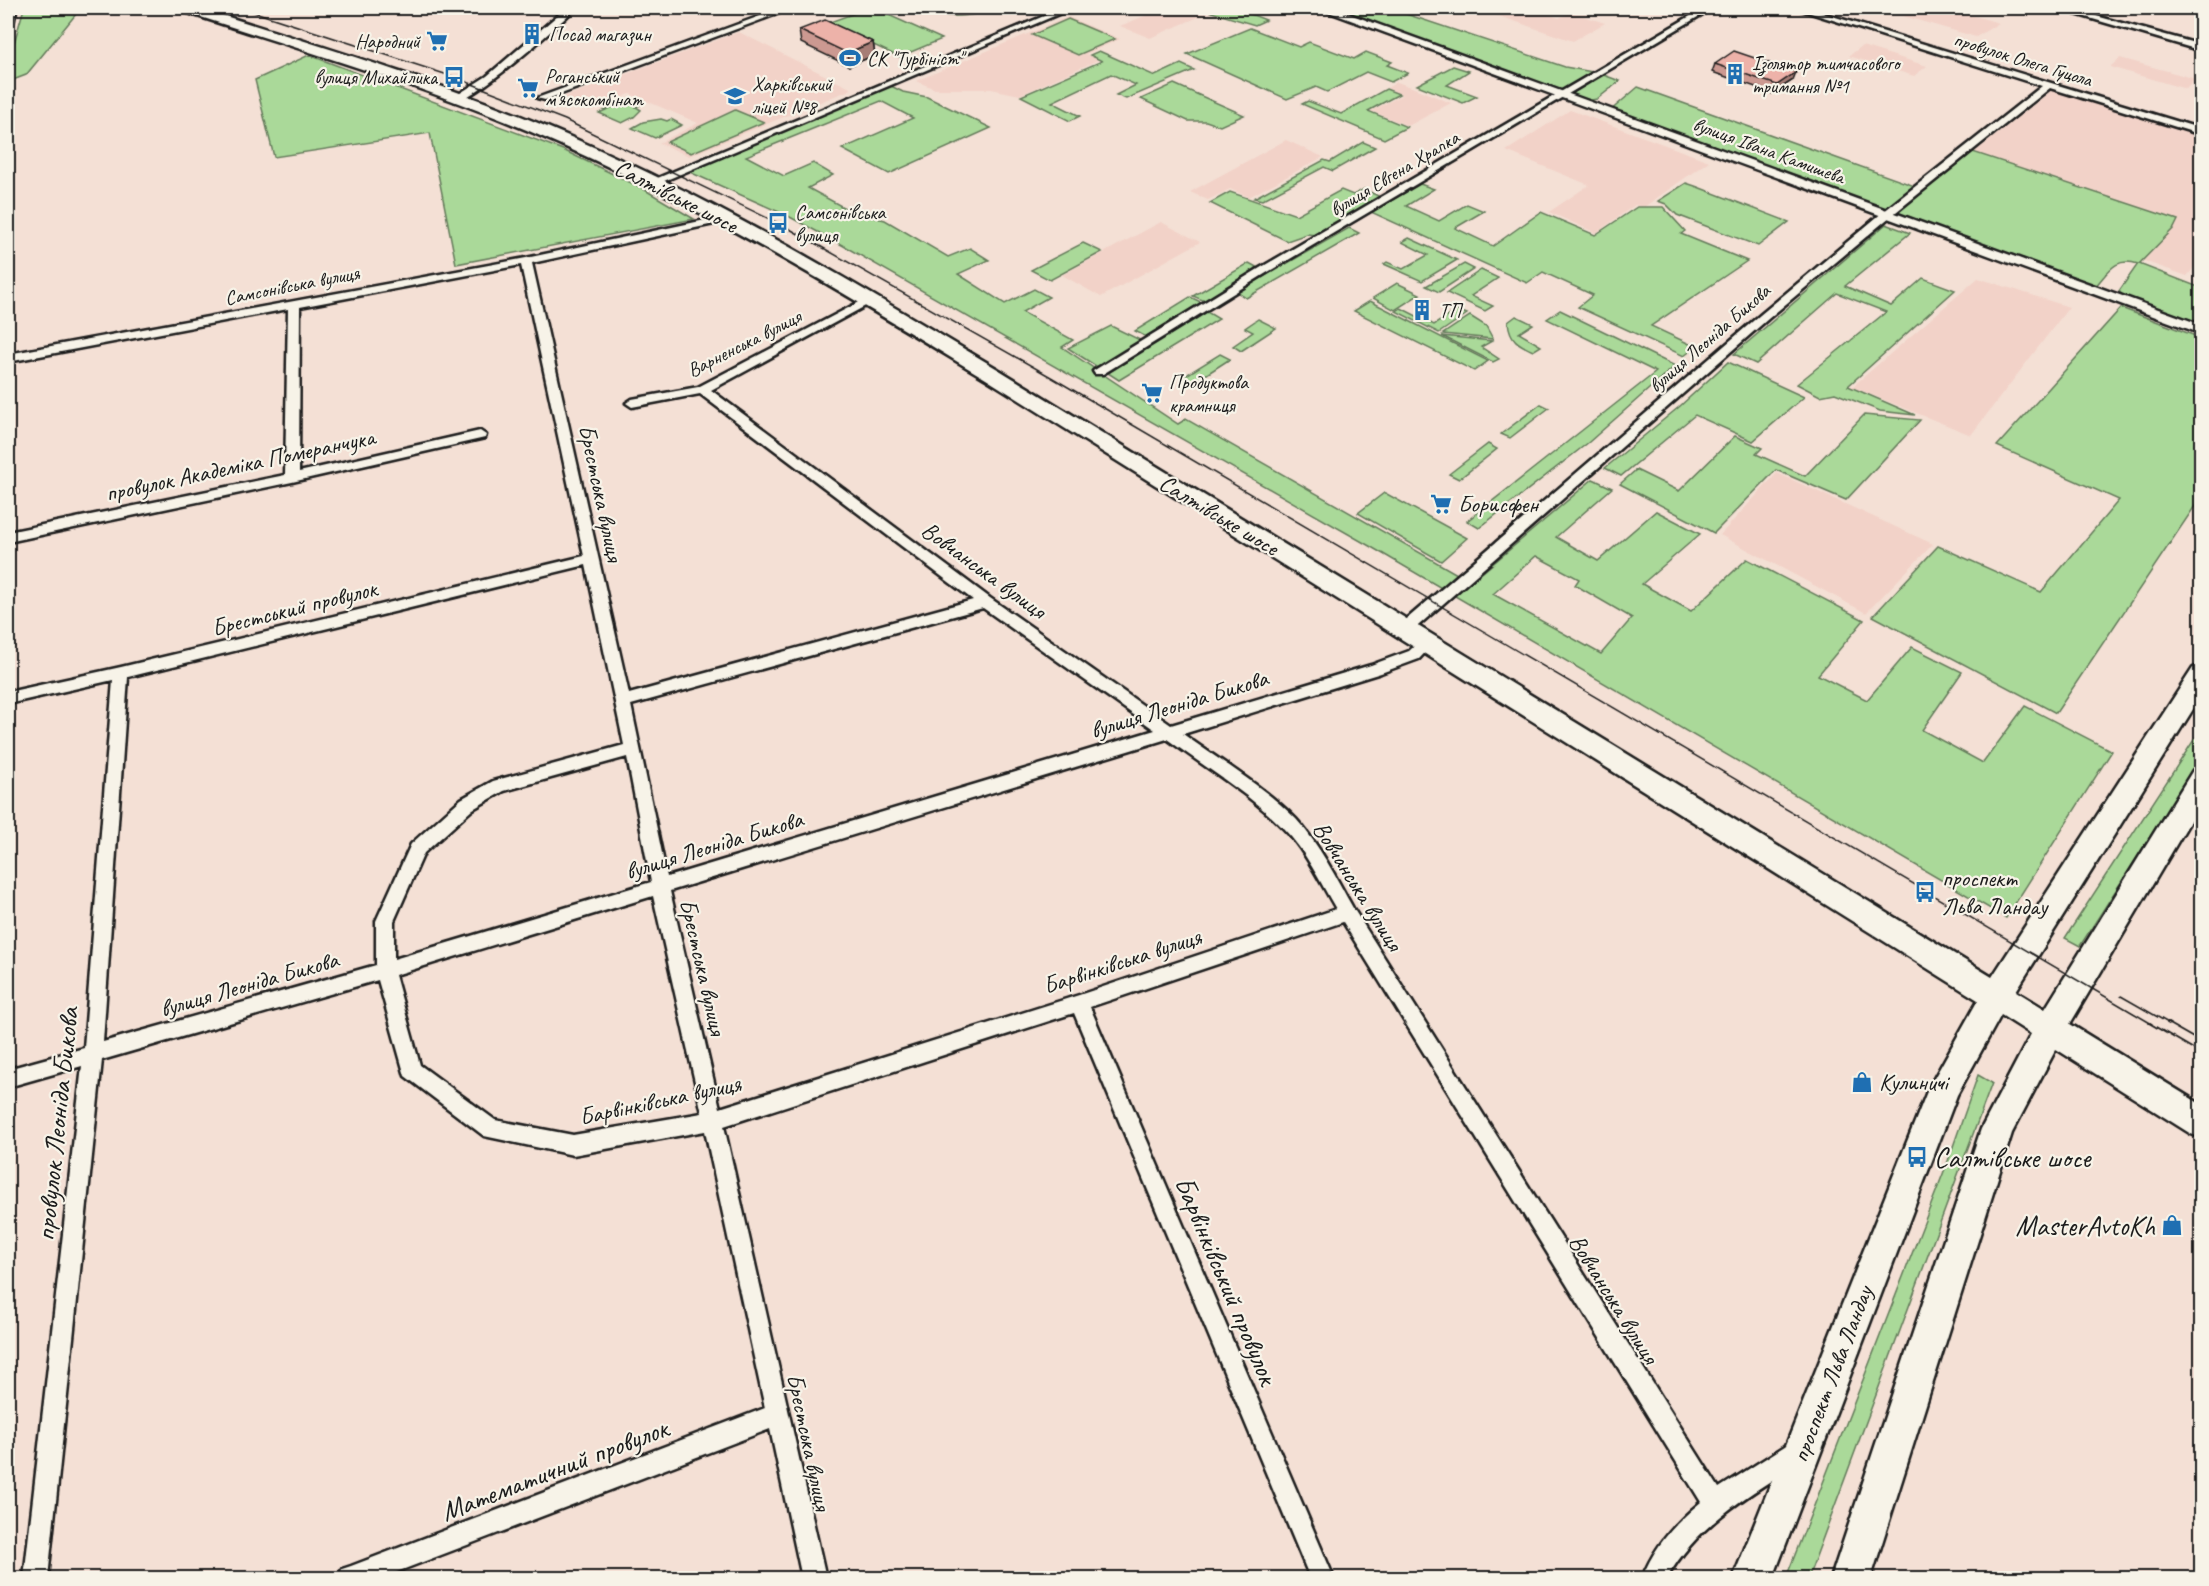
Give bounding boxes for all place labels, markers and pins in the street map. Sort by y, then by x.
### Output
building icon: Посад магазин [520,22,544,46]
place label: Посад магазин [549,22,652,47]
place label: Народний [355,29,422,54]
supermarket icon: Народний [425,29,449,53]
sports icon: СК "Турбініст" [838,46,862,70]
place label: СК "Турбініст" [867,46,967,71]
place label: Ізолятор тимчасового тримання №1 [1752,51,1901,99]
building icon: Ізолятор тимчасового тримання №1 [1723,62,1747,86]
place label: Роганський м'ясокомбінат [545,64,645,112]
place label: вулиця Михайлика [314,65,439,90]
bus stop icon: вулиця Михайлика [442,65,466,89]
place label: Харківський ліцей №8 [752,72,834,120]
supermarket icon: Роганський м'ясокомбінат [516,76,540,100]
school or university icon: Харківський ліцей №8 [723,84,747,108]
place label: Самсонівська вулиця [795,200,887,248]
bus stop icon: Самсонівська вулиця [766,211,790,235]
building icon: ТП [1410,298,1434,322]
place label: ТП [1439,298,1463,323]
place label: Продуктова крамниця [1169,370,1249,418]
supermarket icon: Продуктова крамниця [1140,381,1164,405]
place label: Борисфен [1458,489,1540,519]
supermarket icon: Борисфен [1429,492,1453,516]
place label: проспект Льва Ландау [1942,863,2049,921]
bus stop icon: проспект Льва Ландау [1913,880,1937,904]
place label: Кулиничі [1879,1067,1950,1097]
shop icon: Кулиничі [1850,1070,1874,1094]
place label: Салтівське шосе [1934,1140,2092,1175]
bus stop icon: Салтівське шосе [1905,1145,1929,1169]
place label: MasterAvtoKh [2016,1208,2155,1243]
shop icon: MasterAvtoKh [2160,1213,2184,1237]

